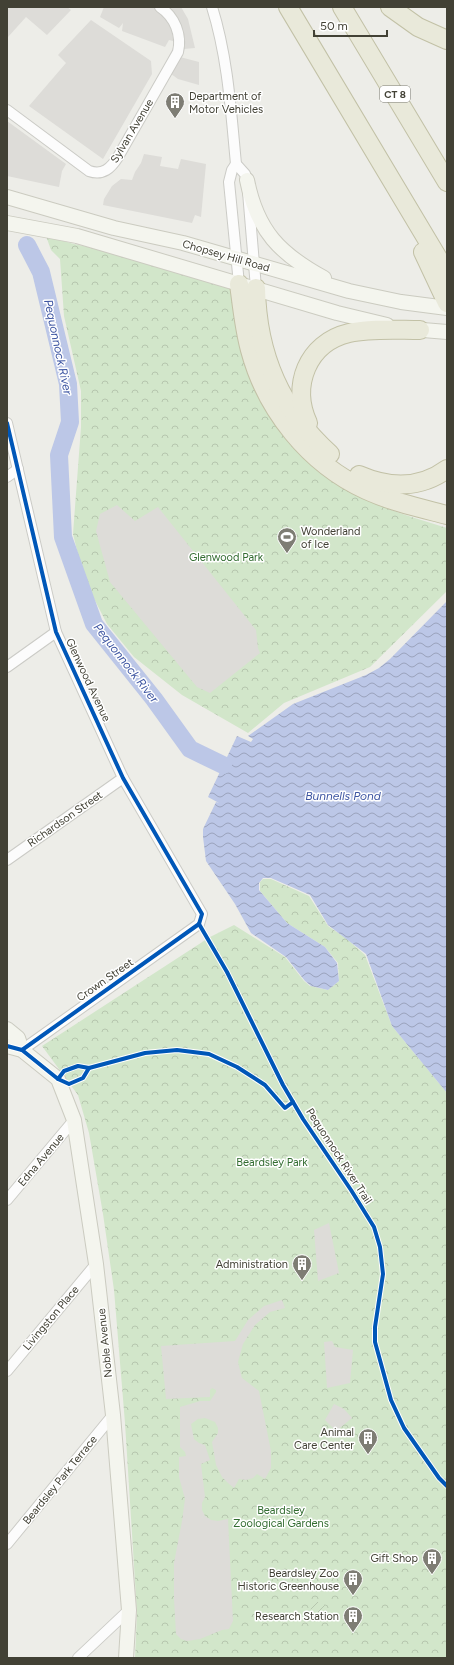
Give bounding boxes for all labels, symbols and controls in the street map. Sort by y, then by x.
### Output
scale bar [314,12,387,38]
text: 50 m [320,19,348,33]
road number: CT 8 [380,86,410,102]
place label: Department of Motor Vehicles [189,90,263,116]
building icon: Department of Motor Vehicles [164,91,186,119]
street label: Sylvan Avenue [108,97,156,165]
street label: Chopsey Hill Road [181,237,271,275]
water label: Pequonnock River [41,298,75,397]
place label: Wonderland of Ice [301,525,360,551]
sports icon: Wonderland of Ice [276,526,298,554]
park label: Glenwood Park [189,551,264,564]
water label: Pequonnock River [91,621,162,706]
street label: Glenwood Avenue [63,636,113,724]
street label: Richardson Street [25,788,105,850]
water label: Bunnells Pond [305,789,382,803]
street label: Crown Street [74,956,136,1004]
street label: Pequonnock River Trail [303,1106,375,1206]
street label: Edna Avenue [15,1131,67,1189]
park label: Beardsley Park [236,1156,308,1169]
building icon: Administration [291,1253,313,1281]
place label: Administration [216,1258,288,1271]
street label: Livingston Place [20,1283,82,1353]
street label: Noble Avenue [95,1308,115,1378]
place label: Animal Care Center [294,1426,354,1452]
building icon: Animal Care Center [357,1427,379,1455]
street label: Beardsley Park Terrace [20,1433,100,1527]
park label: Beardsley Zoological Gardens [233,1504,329,1530]
building icon: Gift Shop [421,1547,443,1575]
place label: Gift Shop [370,1552,418,1565]
place label: Beardsley Zoo Historic Greenhouse [238,1567,339,1593]
building icon: Beardsley Zoo Historic Greenhouse [342,1568,364,1596]
building icon: Research Station [342,1605,364,1633]
place label: Research Station [255,1610,339,1623]

